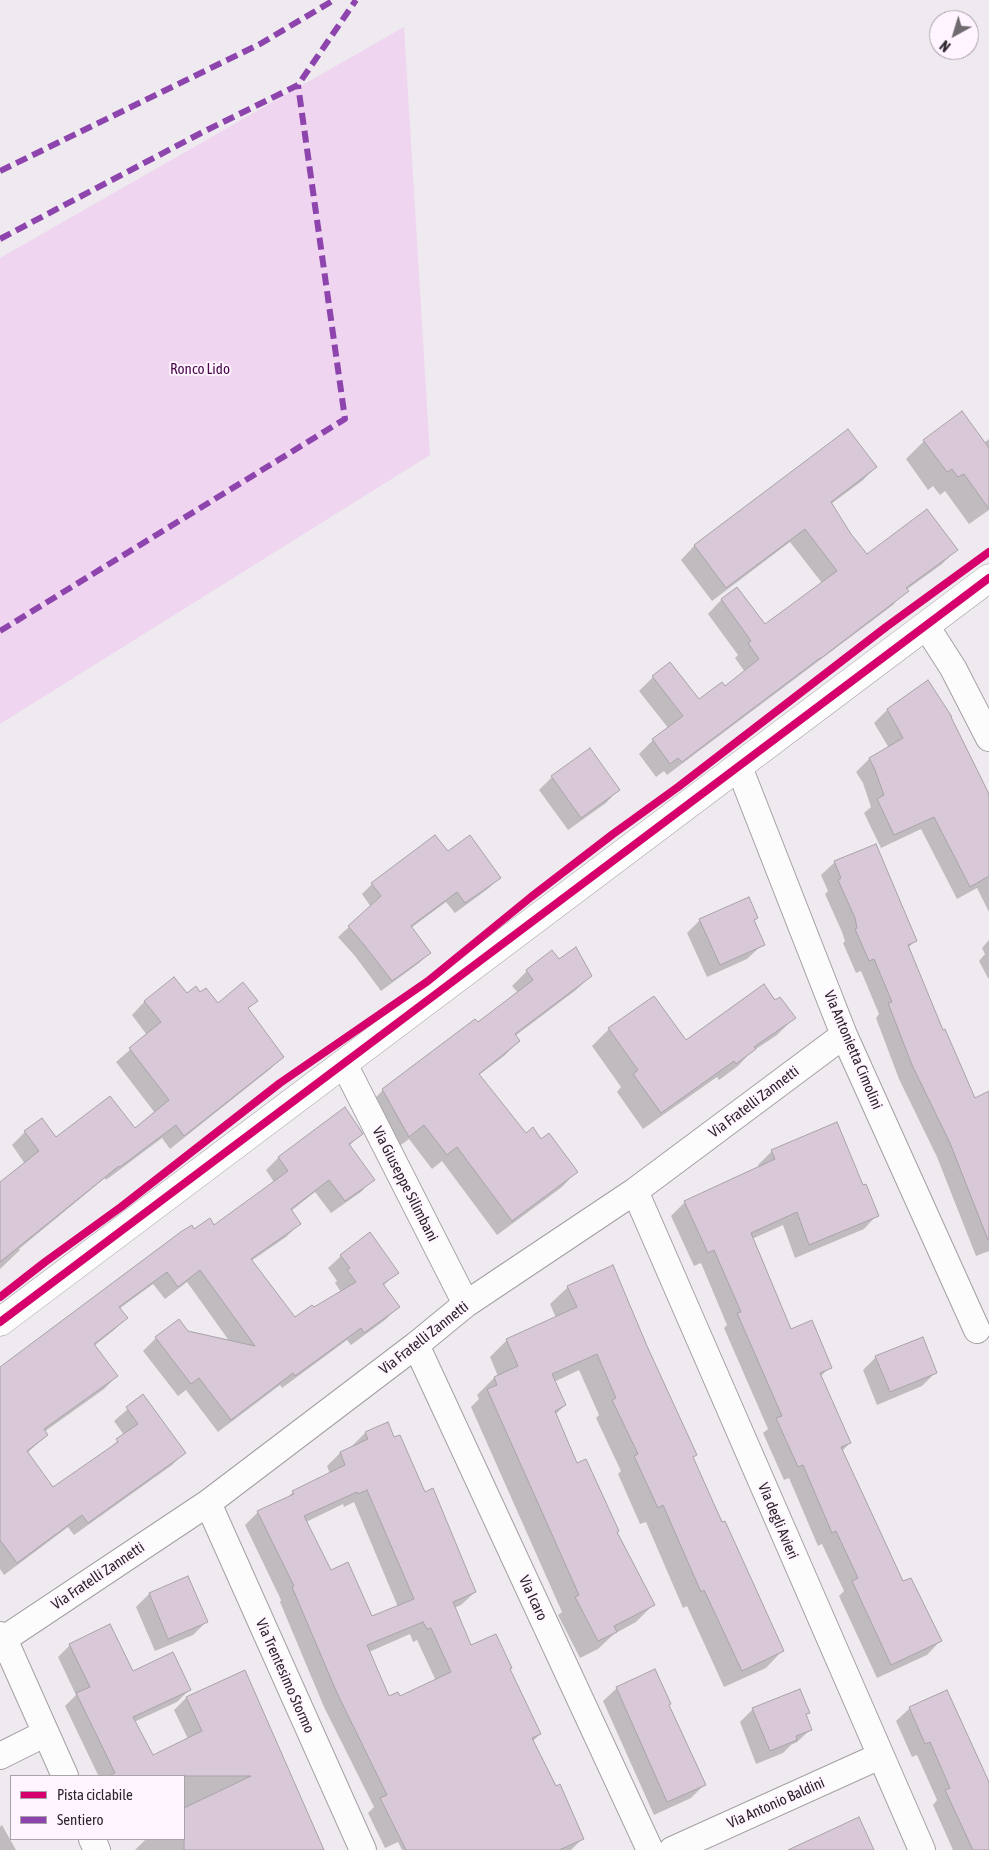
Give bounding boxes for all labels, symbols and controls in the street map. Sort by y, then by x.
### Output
north arrow [929,10,979,60]
text: N [937,37,953,55]
park label: Ronco Lido [170,360,230,378]
street label: Via Antonietta Cimolini [820,988,886,1112]
street label: Via Fratelli Zannetti [705,1062,803,1142]
street label: Via Giuseppe Silimbani [368,1124,442,1244]
street label: Via Fratelli Zannetti [376,1298,472,1378]
street label: Via degli Avieri [754,1480,802,1562]
street label: Via Fratelli Zannetti [48,1538,148,1614]
street label: Via Icaro [515,1573,551,1623]
street label: Via Trentesimo Stormo [252,1616,318,1736]
street label: Via Antonio Baldini [725,1773,827,1833]
legend [10,1775,185,1840]
text: Pista ciclabile [57,1786,133,1803]
text: Sentiero [57,1811,103,1828]

